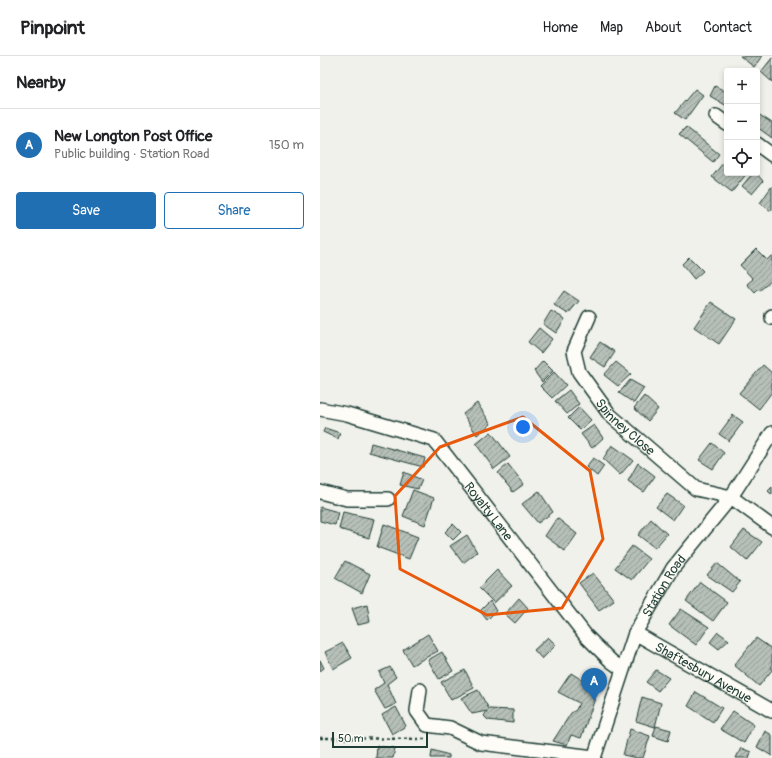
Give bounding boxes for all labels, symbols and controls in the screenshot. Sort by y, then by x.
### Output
text: Pinpoint [20,16,85,40]
text: Home [543,19,578,36]
text: Map [600,19,623,36]
text: About [645,19,681,36]
text: Contact [703,19,752,36]
map controls [724,68,760,176]
button: + [724,68,760,104]
text: Nearby [16,72,65,93]
button: − [724,104,760,140]
text: New Longton Post Office [54,127,212,146]
text: A [25,137,33,153]
text: 150 m [269,137,304,153]
button: locate [724,140,760,176]
text: Public building · Station Road [54,146,210,162]
button: Save [16,192,156,229]
button: Share [164,192,304,229]
street label: Spinney Close [592,396,658,459]
your location [513,417,533,437]
street label: Royalty Lane [461,479,516,544]
street label: Station Road [639,552,690,620]
street label: Shaftesbury Avenue [652,639,755,707]
pin: A [581,668,607,701]
scale bar [332,730,428,749]
text: 50 m [338,732,364,745]

